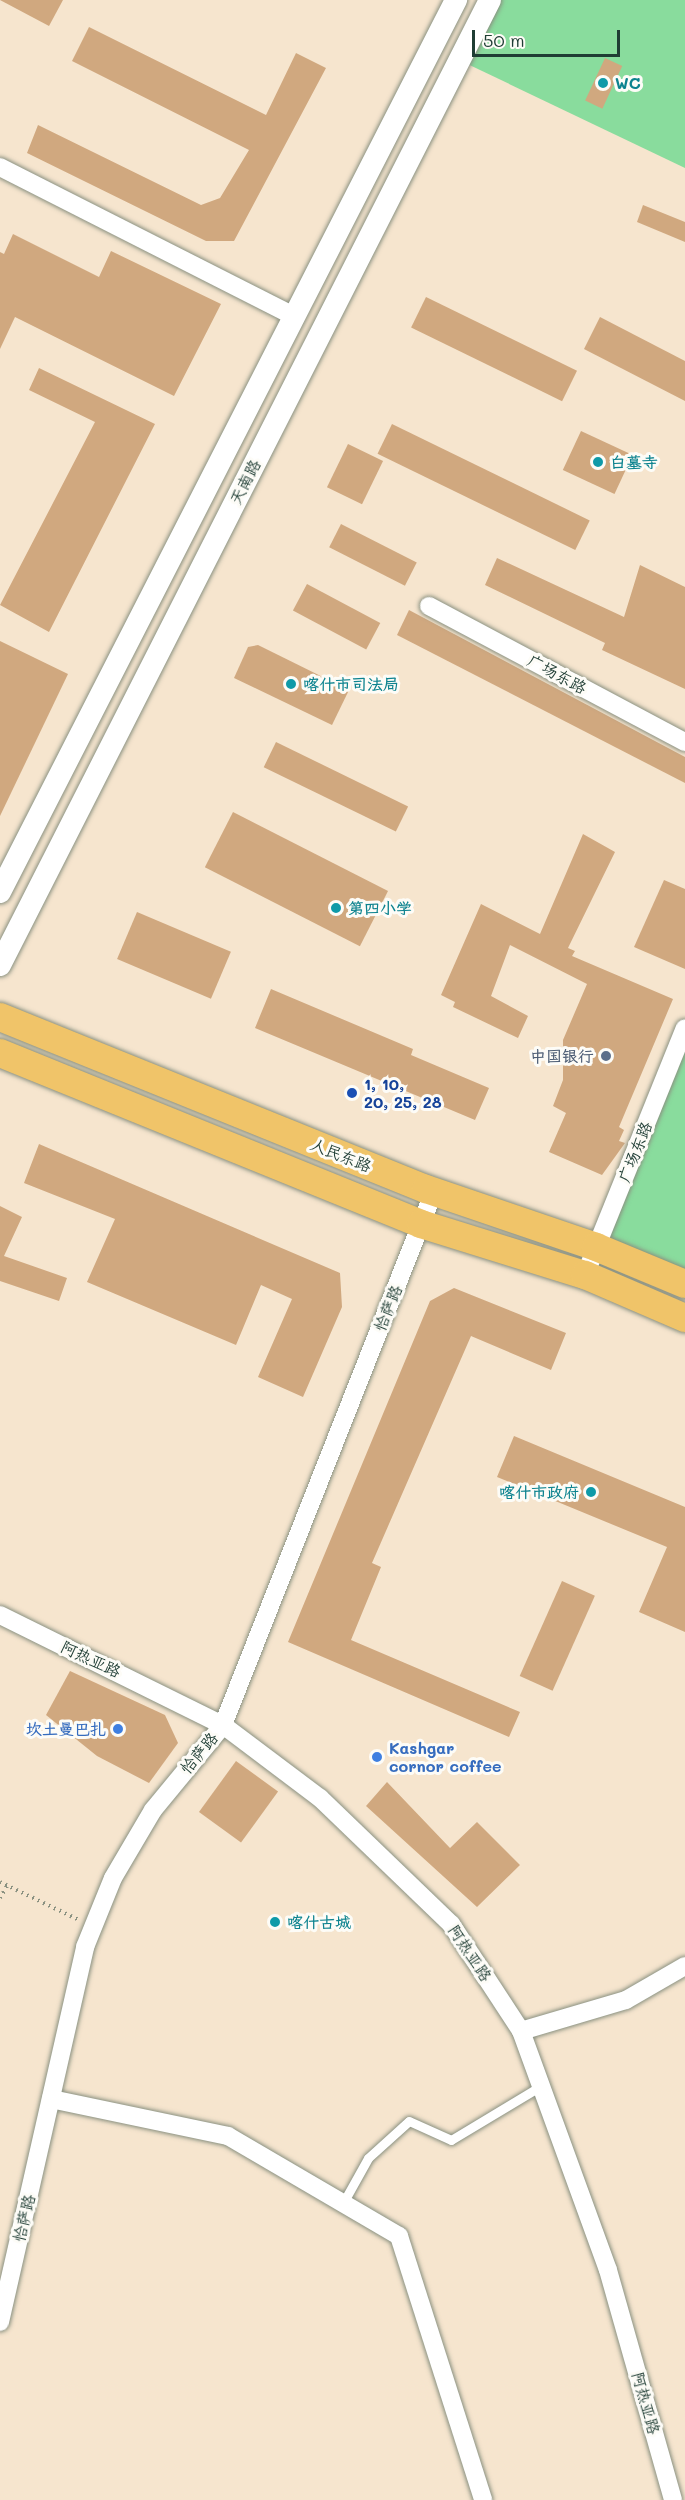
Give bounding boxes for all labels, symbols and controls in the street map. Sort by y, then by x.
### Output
scale bar [475,18,624,56]
text: 50 m [483,28,525,52]
place label: WC [615,73,641,93]
marker: WC [596,76,610,90]
place label: 白墓寺 [610,452,658,472]
marker: 白墓寺 [591,455,605,469]
street label: 天南路 [226,456,264,508]
street label: 广场东路 [524,651,590,697]
place label: 喀什市司法局 [303,674,399,694]
marker: 喀什市司法局 [284,677,298,691]
place label: 第四小学 [348,898,412,918]
marker: 第四小学 [329,901,343,915]
place label: 中国银行 [530,1046,594,1066]
marker: 中国银行 [599,1049,613,1063]
place label: 1, 10, 20, 25, 28 [364,1074,442,1112]
marker: 1, 10, 20, 25, 28 [345,1086,359,1100]
street label: 广场东路 [614,1119,656,1185]
street label: 人民东路 [308,1134,374,1176]
street label: 恰萨路 [370,1282,406,1334]
place label: 喀什市政府 [499,1482,579,1502]
marker: 喀什市政府 [584,1485,598,1499]
street label: 阿热亚路 [58,1637,124,1681]
place label: 坎土曼巴扎 [26,1719,106,1739]
marker: 坎土曼巴扎 [111,1722,125,1736]
street label: 恰萨路 [176,1728,222,1778]
place label: Kashgar cornor coffee [389,1738,502,1776]
marker: Kashgar cornor coffee [370,1750,384,1764]
place label: 喀什古城 [287,1912,351,1932]
marker: 喀什古城 [268,1915,282,1929]
street label: 阿热亚路 [444,1921,496,1985]
street label: 恰萨路 [9,2192,39,2244]
street label: 阿热亚路 [628,2370,664,2436]

